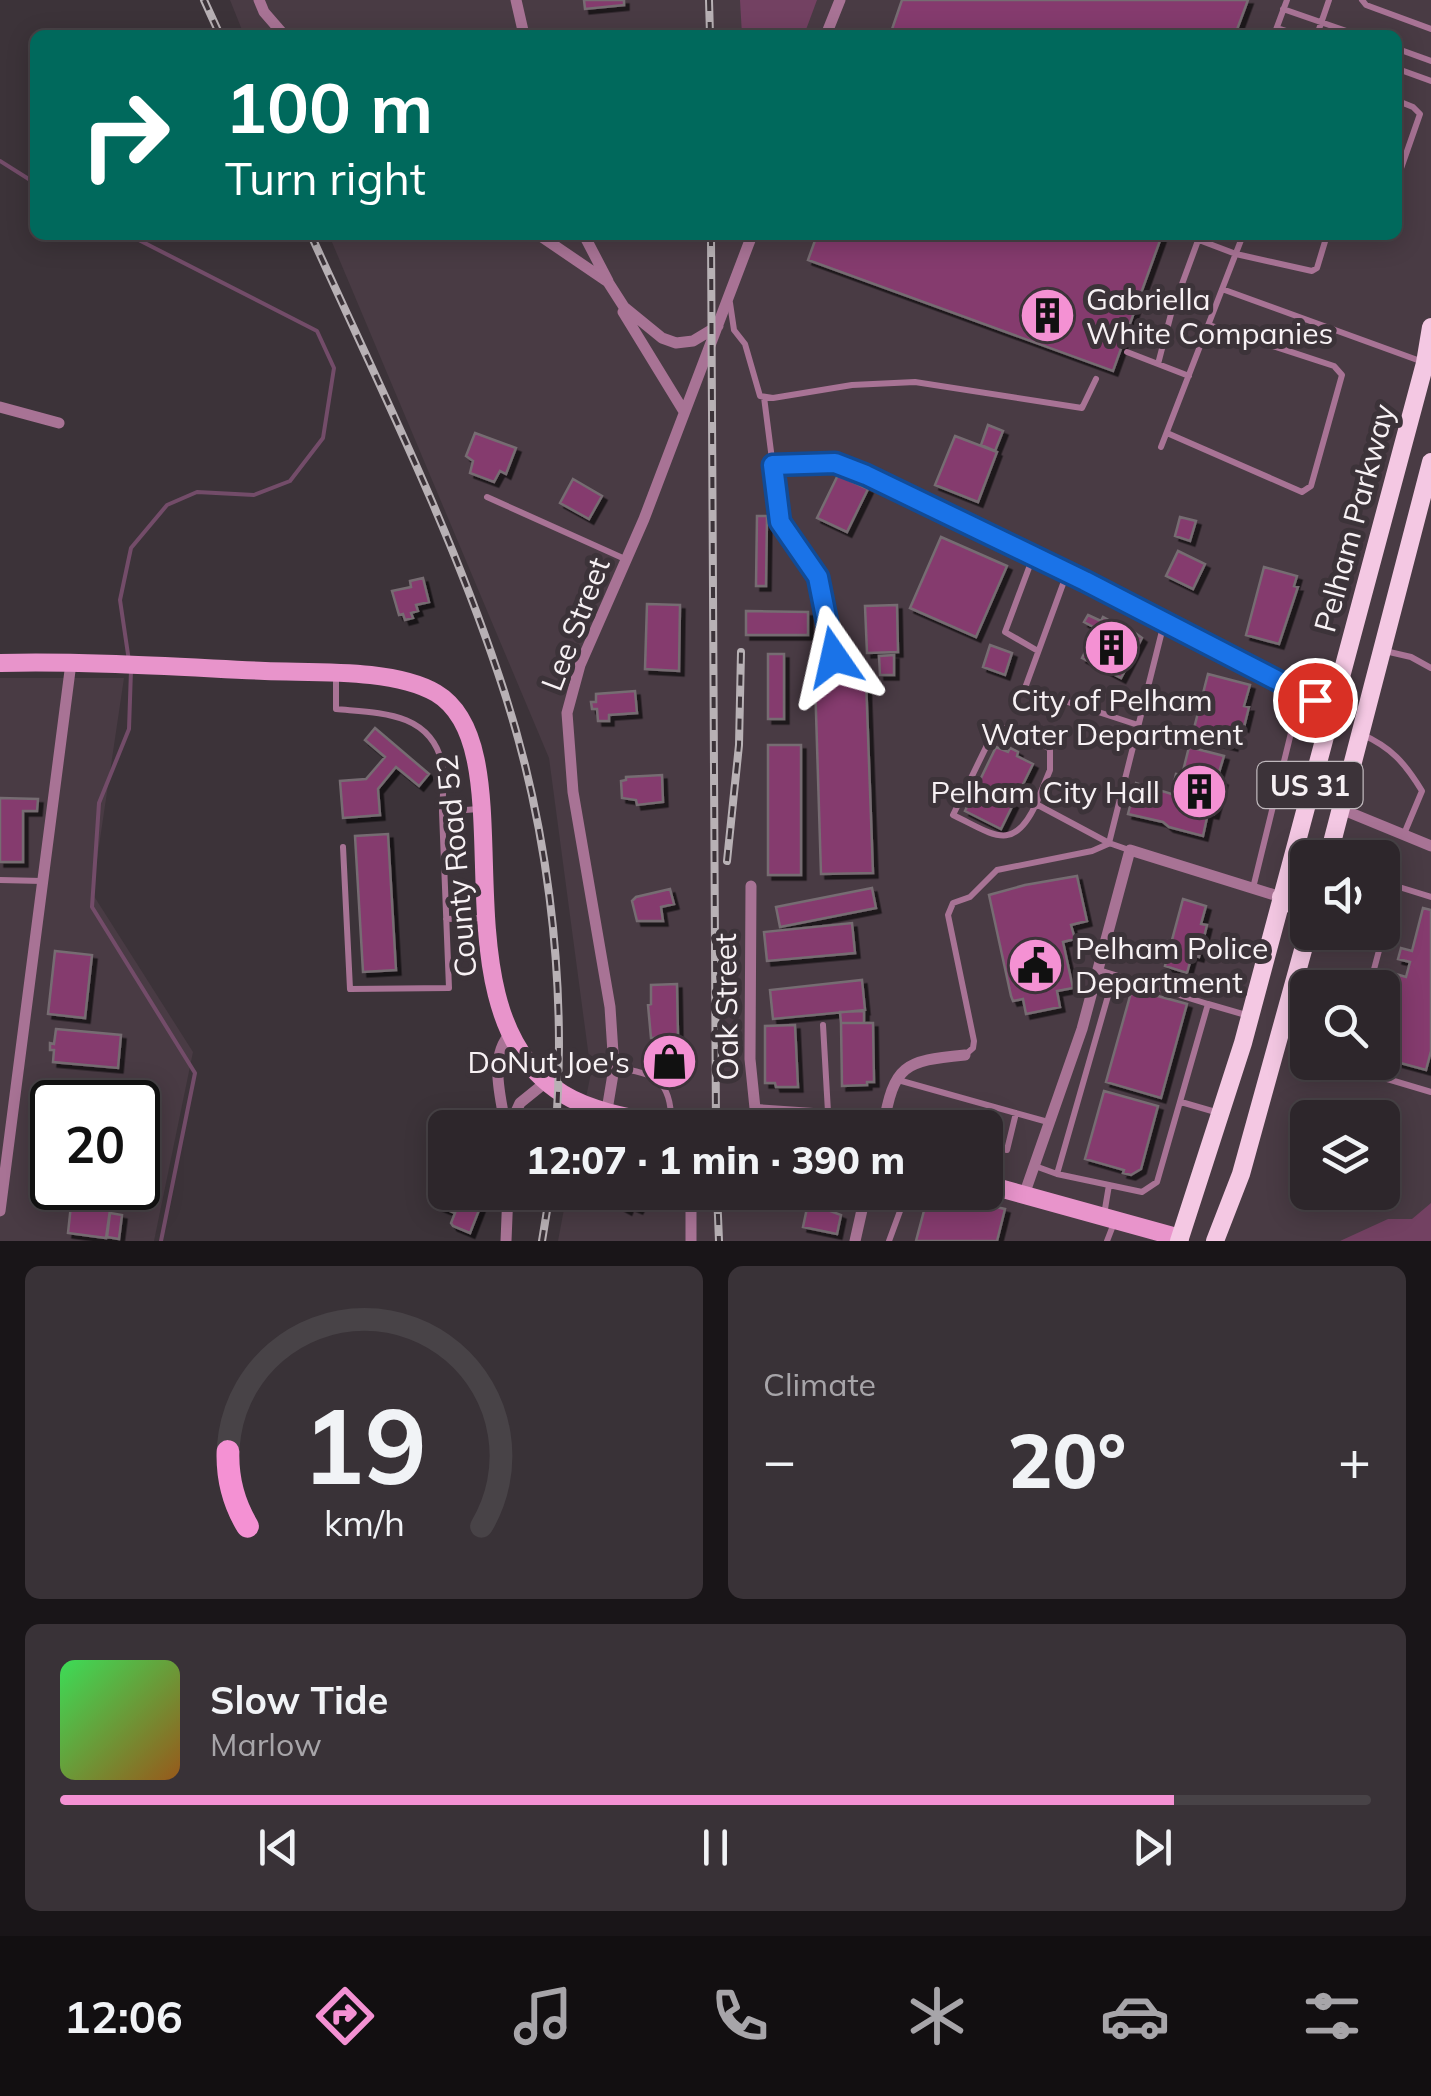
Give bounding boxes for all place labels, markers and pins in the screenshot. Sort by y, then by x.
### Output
place label: Gabriella White Companies [1086,280,1333,352]
building icon: Gabriella White Companies [1017,286,1077,346]
building icon: City of Pelham Water Department [1082,618,1142,678]
pin [1273,658,1358,743]
place label: City of Pelham Water Department [981,681,1243,753]
building icon: Pelham City Hall [1169,762,1229,822]
place label: Pelham City Hall [931,773,1160,811]
place label: Pelham Police Department [1075,929,1268,1001]
public building icon: Pelham Police Department [1006,935,1066,995]
shop icon: DoNut Joe's [639,1032,699,1092]
place label: DoNut Joe's [468,1043,630,1081]

